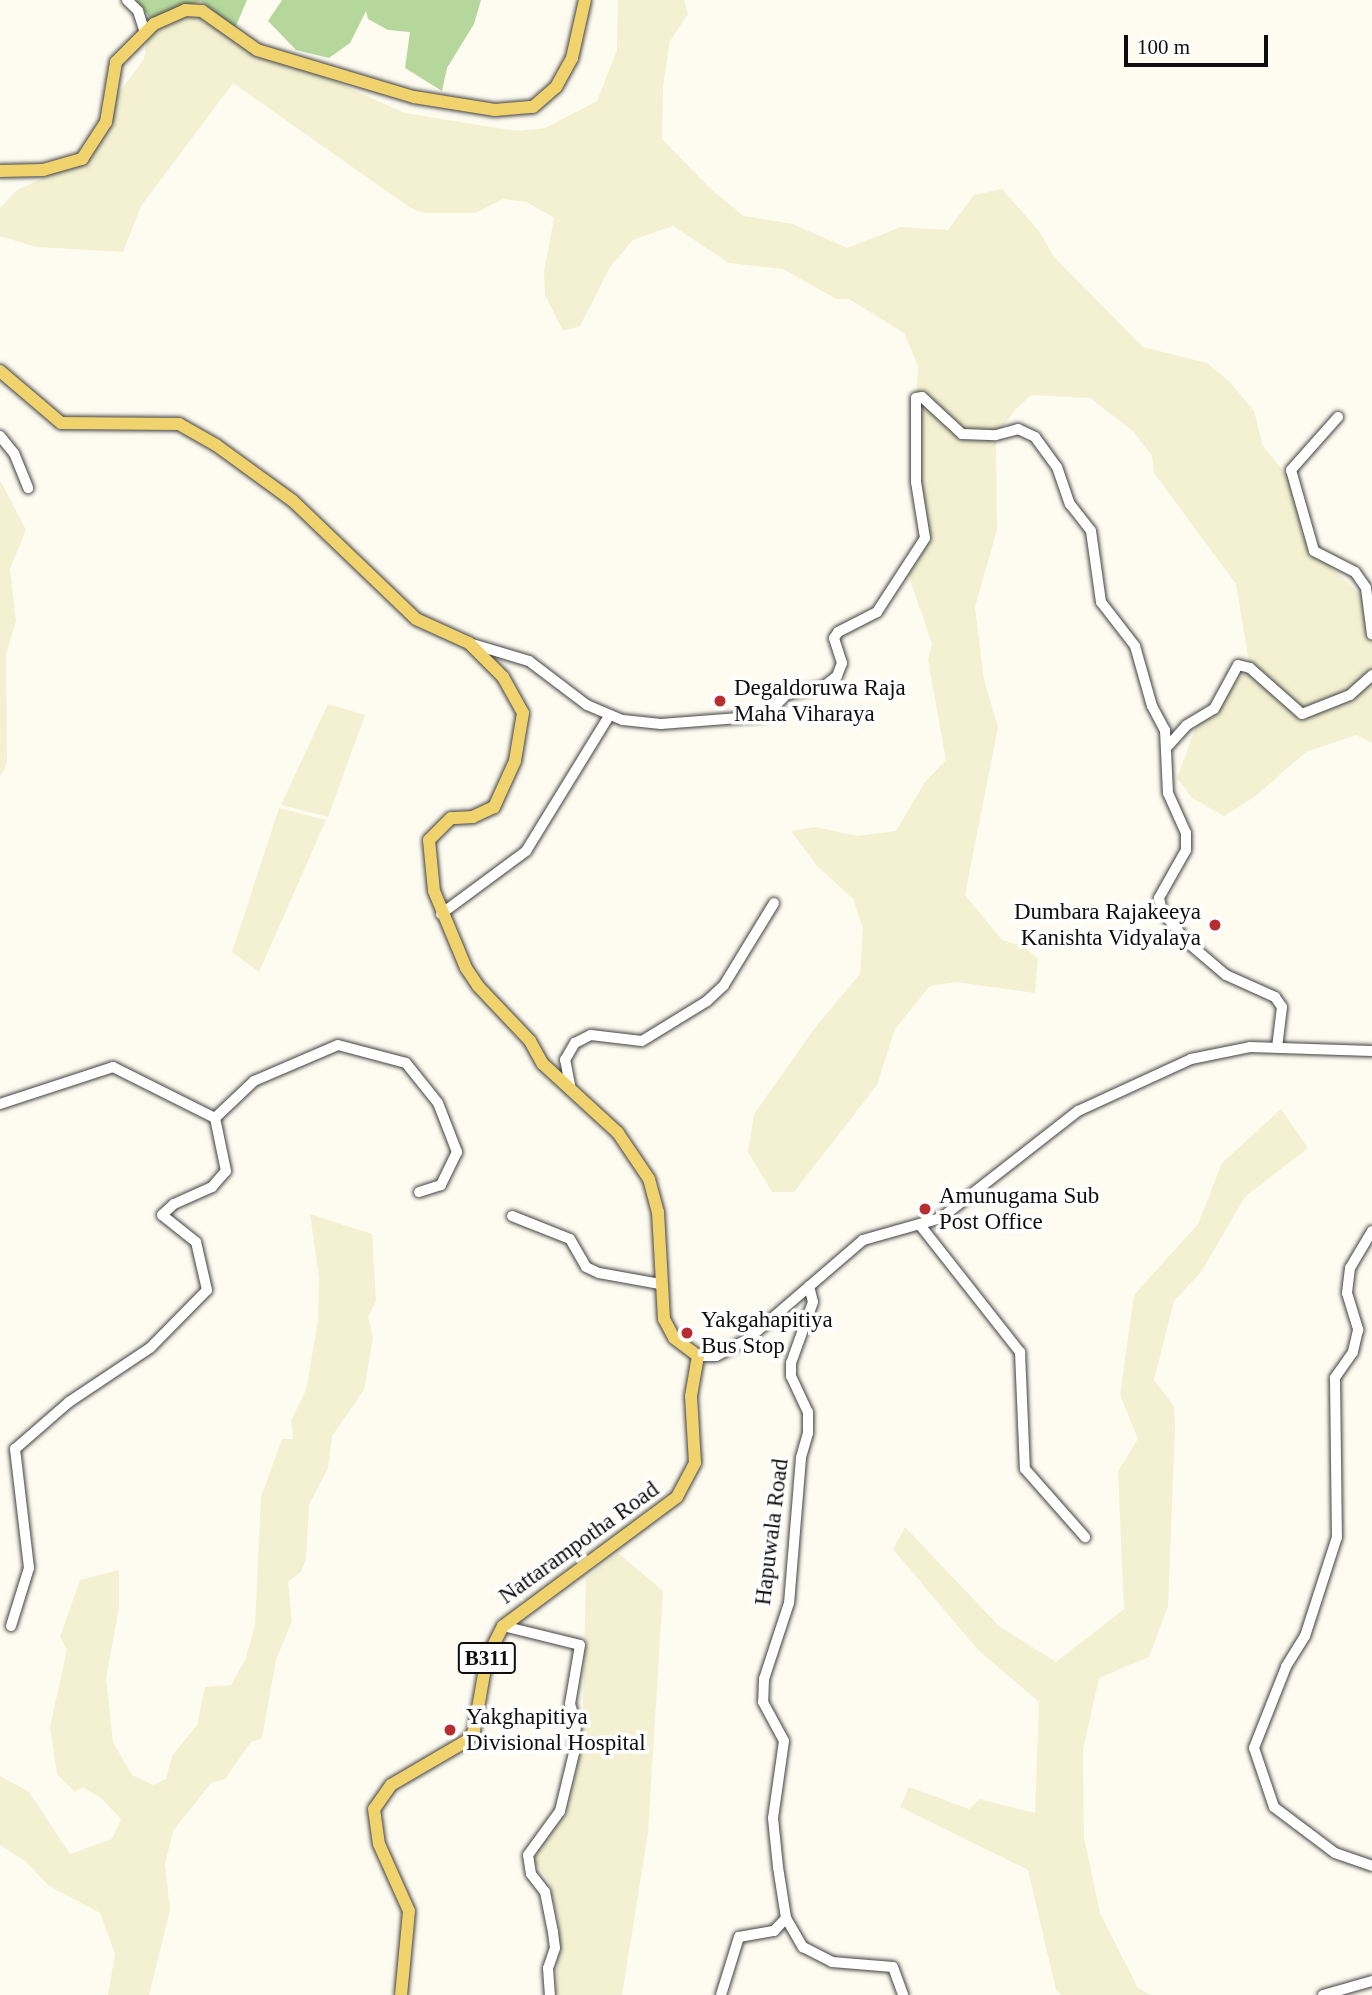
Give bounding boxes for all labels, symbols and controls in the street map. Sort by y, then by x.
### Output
scale bar [1127,21,1270,65]
text: 100 m [1137,35,1190,59]
place label: Degaldoruwa Raja Maha Viharaya [734,674,906,728]
marker: Degaldoruwa Raja Maha Viharaya [712,693,728,709]
place label: Dumbara Rajakeeya Kanishta Vidyalaya [1014,898,1201,952]
marker: Dumbara Rajakeeya Kanishta Vidyalaya [1207,917,1223,933]
place label: Amunugama Sub Post Office [939,1182,1099,1236]
marker: Amunugama Sub Post Office [917,1201,933,1217]
place label: Yakgahapitiya Bus Stop [701,1306,833,1360]
marker: Yakgahapitiya Bus Stop [679,1325,695,1341]
street label: Hapuwala Road [749,1457,795,1607]
street label: Nattarampotha Road [494,1476,664,1610]
road number: B311 [457,1640,517,1676]
place label: Yakghapitiya Divisional Hospital [466,1703,646,1757]
marker: Yakghapitiya Divisional Hospital [440,1720,460,1740]

